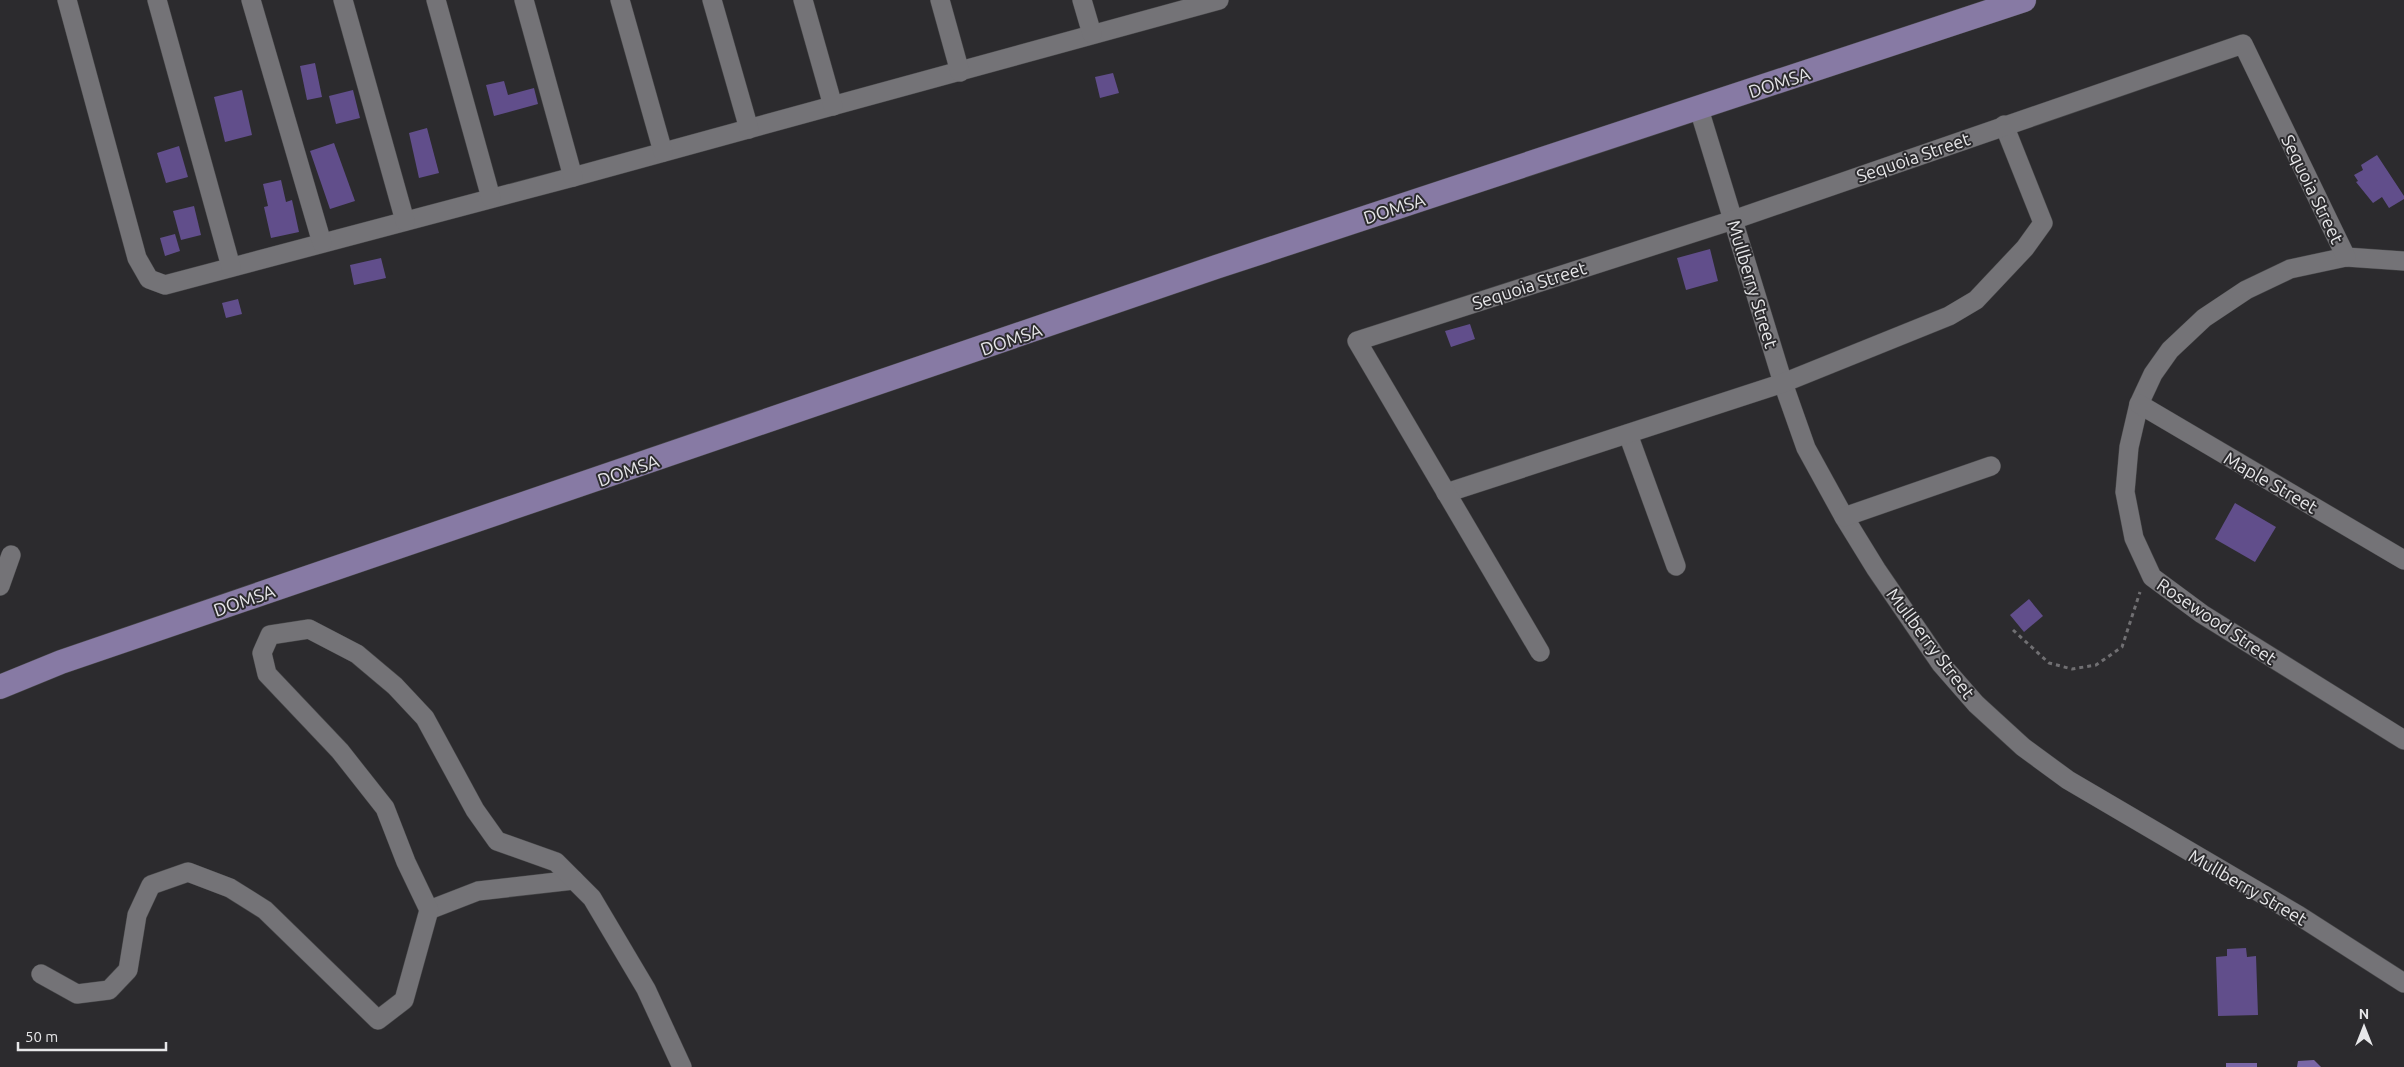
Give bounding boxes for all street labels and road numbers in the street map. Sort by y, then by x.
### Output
street label: DOMSA [1746,63,1813,101]
street label: Sequoia Street [1854,128,1972,186]
street label: Sequoia Street [2278,131,2348,247]
street label: DOMSA [1361,189,1428,227]
street label: Mullberry Street [1724,218,1782,350]
street label: Sequoia Street [1469,257,1589,313]
street label: DOMSA [978,319,1045,359]
street label: Maple Street [2221,447,2321,517]
street label: DOMSA [595,450,662,490]
street label: Rosewood Street [2154,574,2280,668]
street label: DOMSA [211,580,278,620]
street label: Mullberry Street [1883,584,1979,702]
street label: Mullberry Street [2185,845,2311,929]

